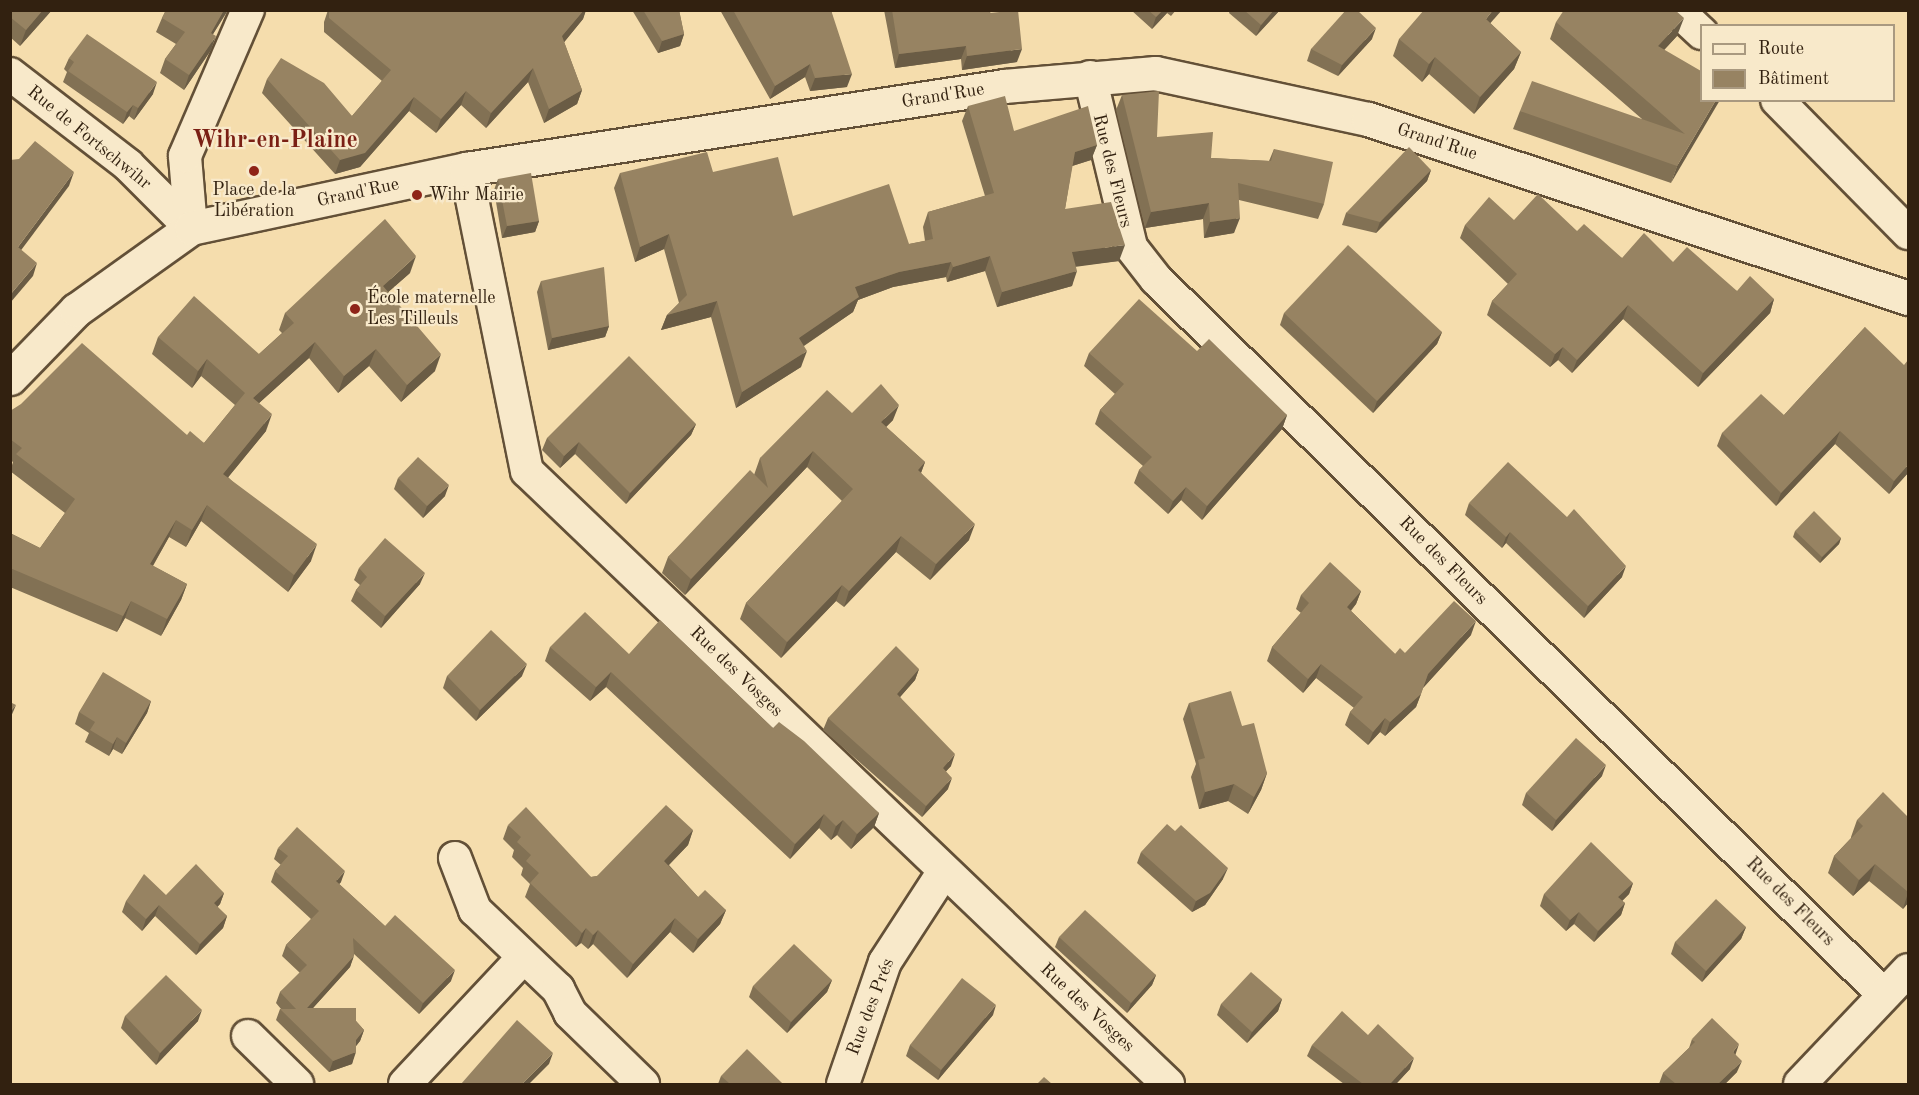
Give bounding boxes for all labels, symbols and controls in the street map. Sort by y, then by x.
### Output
legend [1700,24,1895,102]
text: Route [1758,40,1804,58]
text: Bâtiment [1758,70,1829,88]
street label: Grand'Rue [900,79,986,113]
street label: Rue de Fortschwihr [23,81,155,195]
street label: Rue des Fleurs [1087,112,1137,230]
street label: Grand'Rue [1394,119,1480,165]
district label: Wihr-en-Plaine [192,128,358,156]
marker: Place de la Libération [247,164,261,178]
street label: Grand'Rue [315,174,401,212]
place label: Place de la Libération [212,180,296,222]
place label: Wihr Mairie [429,184,524,206]
marker: Wihr Mairie [410,188,424,202]
place label: École maternelle Les Tilleuls [367,288,496,330]
marker: École maternelle Les Tilleuls [348,302,362,316]
street label: Rue des Fleurs [1394,512,1492,610]
street label: Rue des Vosges [685,622,787,722]
street label: Rue des Fleurs [1741,853,1839,951]
street label: Rue des Prés [843,955,899,1059]
street label: Rue des Vosges [1035,959,1139,1057]

